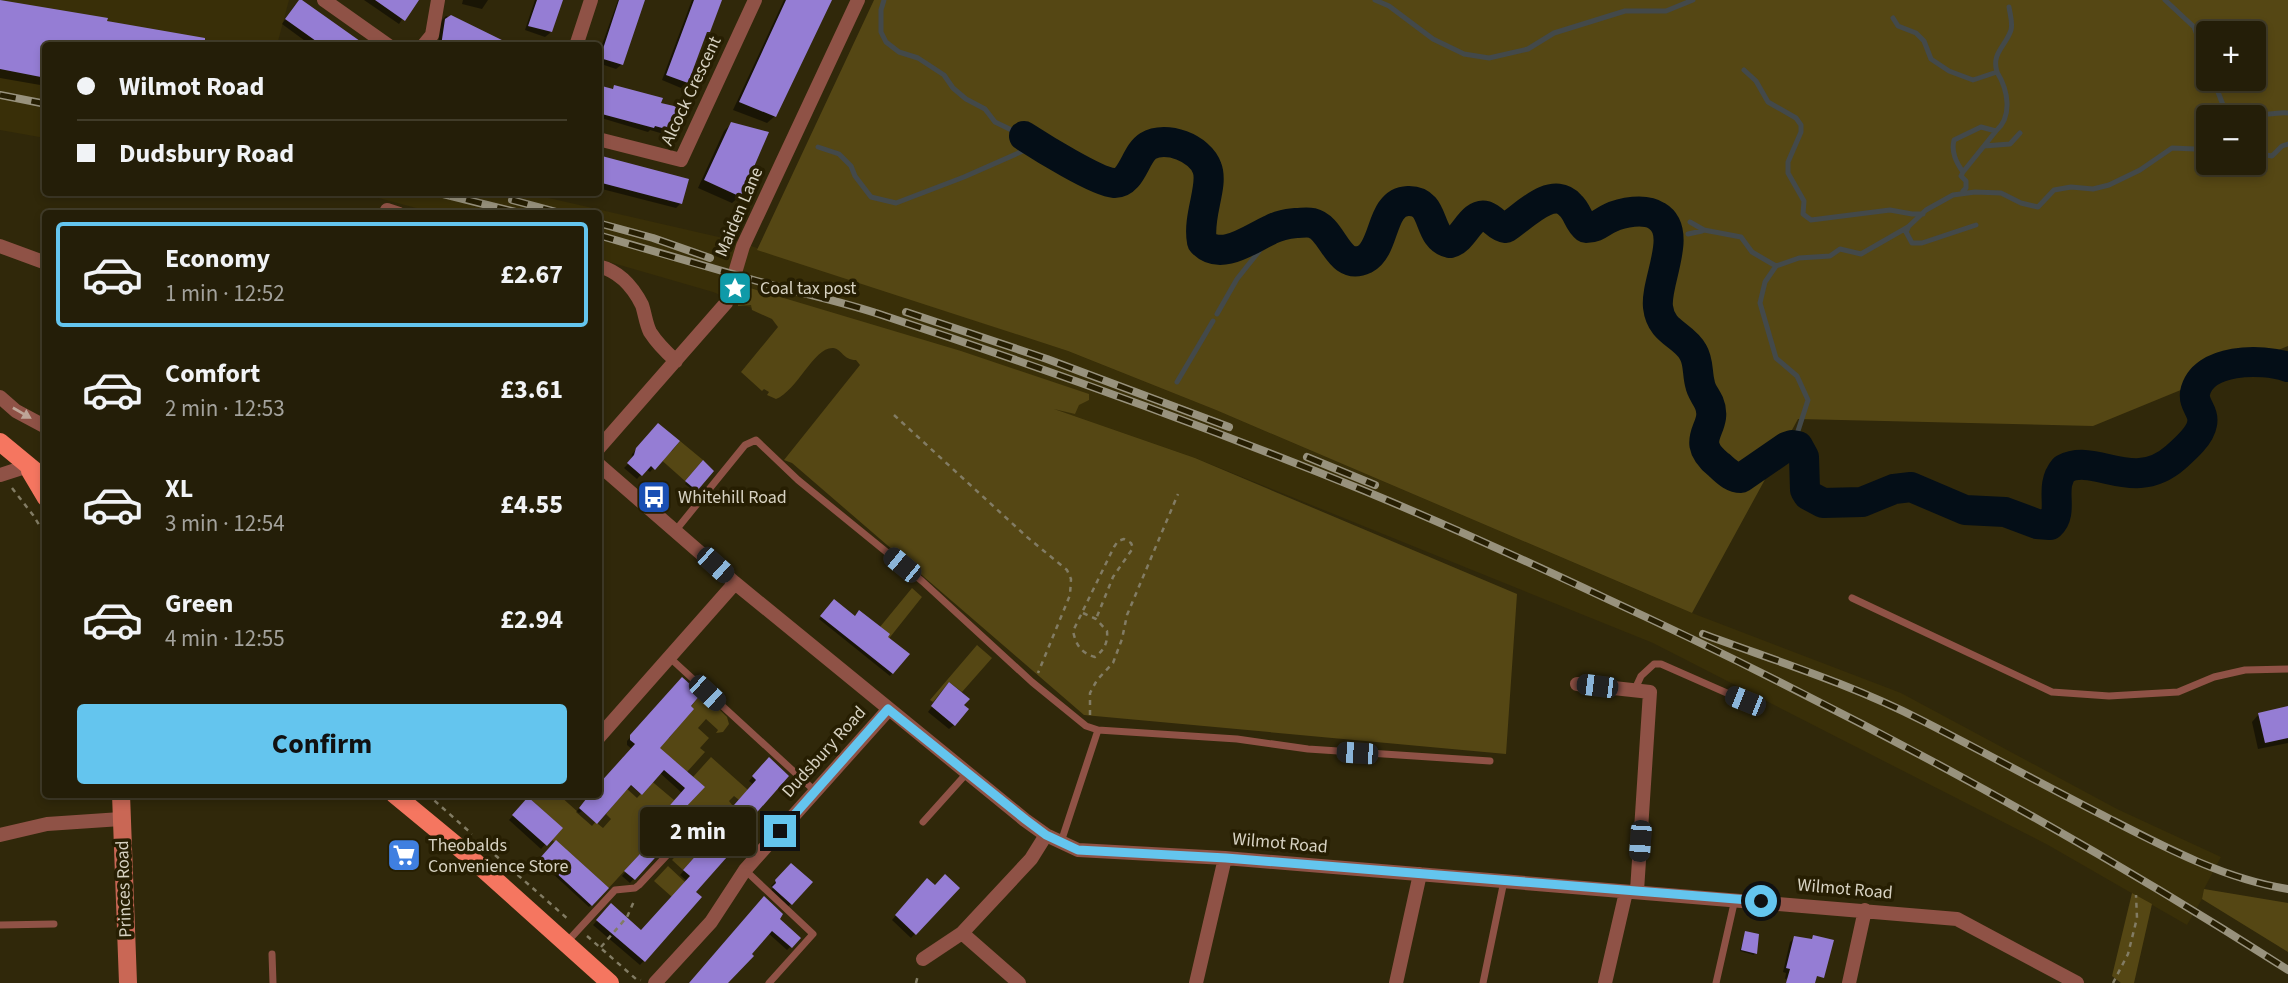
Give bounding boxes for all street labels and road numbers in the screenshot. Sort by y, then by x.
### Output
street label: Alcock Crescent [655,32,727,150]
street label: Maiden Lane [709,163,769,261]
street label: Dudsbury Road [776,701,872,803]
street label: Wilmot Road [1231,826,1329,860]
street label: Princes Road [110,840,138,938]
street label: Wilmot Road [1796,872,1894,906]

